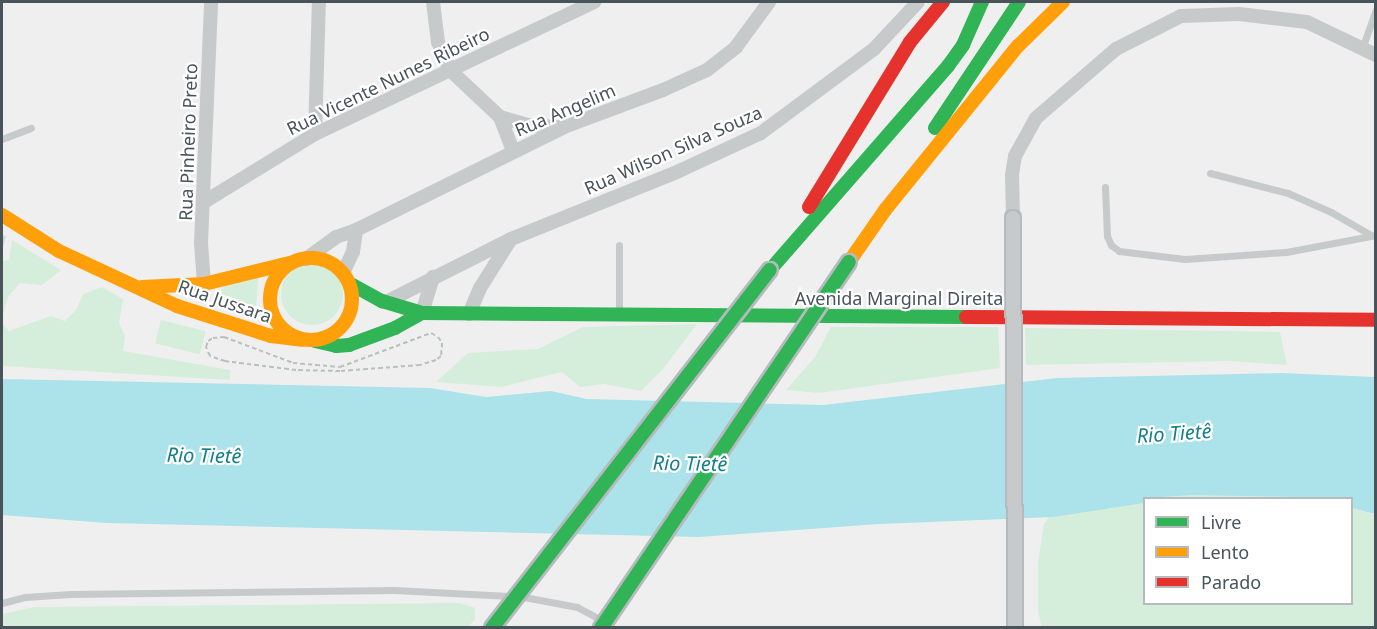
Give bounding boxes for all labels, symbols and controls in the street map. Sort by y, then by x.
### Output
street label: Rua Vicente Nunes Ribeiro [283,22,493,140]
street label: Rua Pinheiro Preto [174,63,202,221]
street label: Rua Angelim [512,79,618,141]
street label: Rua Wilson Silva Souza [581,101,765,199]
street label: Rua Jussara [175,275,275,327]
street label: Avenida Marginal Direita [795,287,1003,309]
water label: Rio Tietê [1136,418,1212,448]
water label: Rio Tietê [166,442,242,468]
water label: Rio Tietê [652,450,728,476]
legend [1143,497,1353,605]
text: Livre [1201,510,1241,534]
text: Lento [1201,540,1249,564]
text: Parado [1201,570,1261,594]

